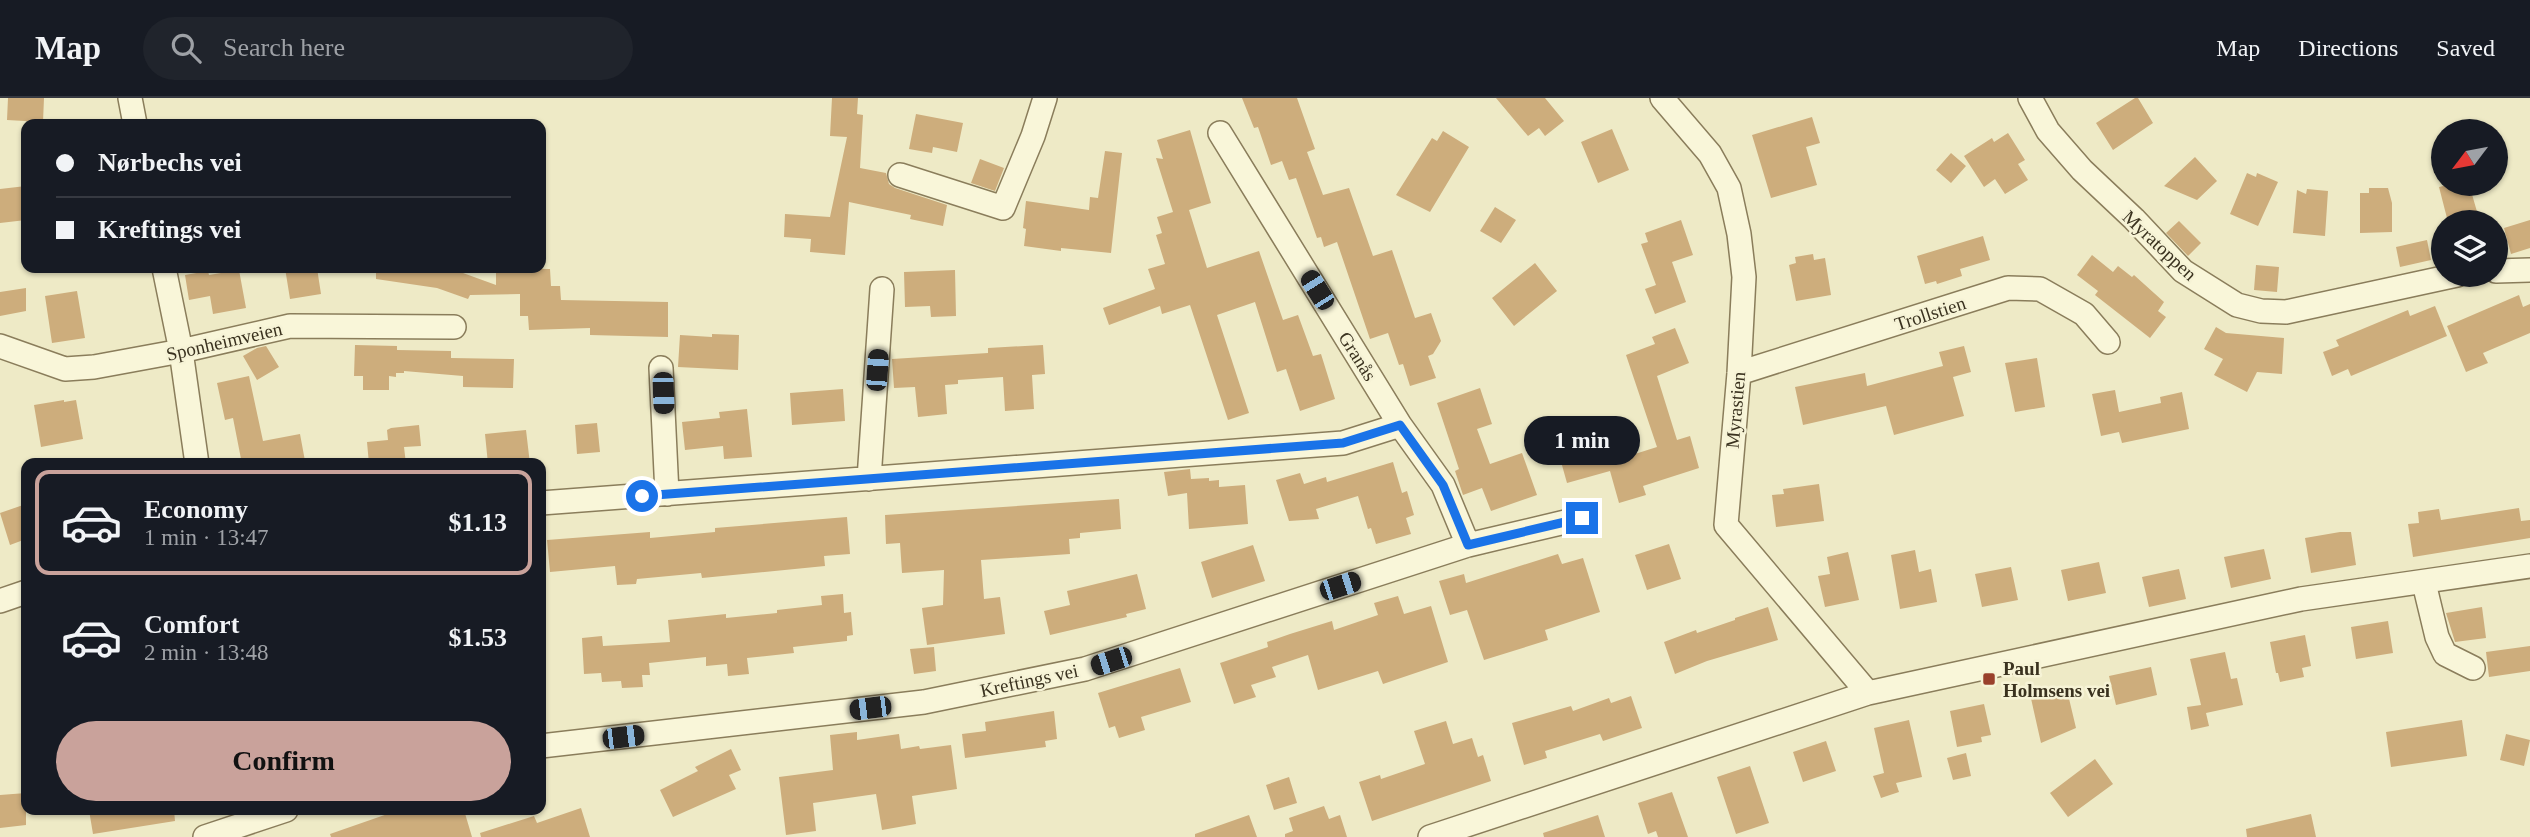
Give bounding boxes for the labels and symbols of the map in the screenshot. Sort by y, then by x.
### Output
north arrow [2431,119,2508,196]
street label: Myratoppen [2119,206,2201,285]
car [1297,267,1338,313]
street label: Trollstien [1892,292,1969,335]
street label: Sponheimveien [164,318,285,365]
street label: Granås [1334,328,1381,385]
car [866,348,889,392]
street label: Myrastien [1722,370,1749,449]
car [652,372,675,414]
callout: 1 min [1524,416,1640,466]
route start [626,480,658,512]
route end [1566,502,1598,534]
car [1317,570,1364,602]
car [1088,645,1135,677]
place label: Paul Holmsens vei [2003,658,2110,701]
street label: Kreftings vei [978,660,1080,701]
marker: Paul Holmsens vei [1981,671,1997,687]
car [848,695,893,721]
car [601,724,646,750]

